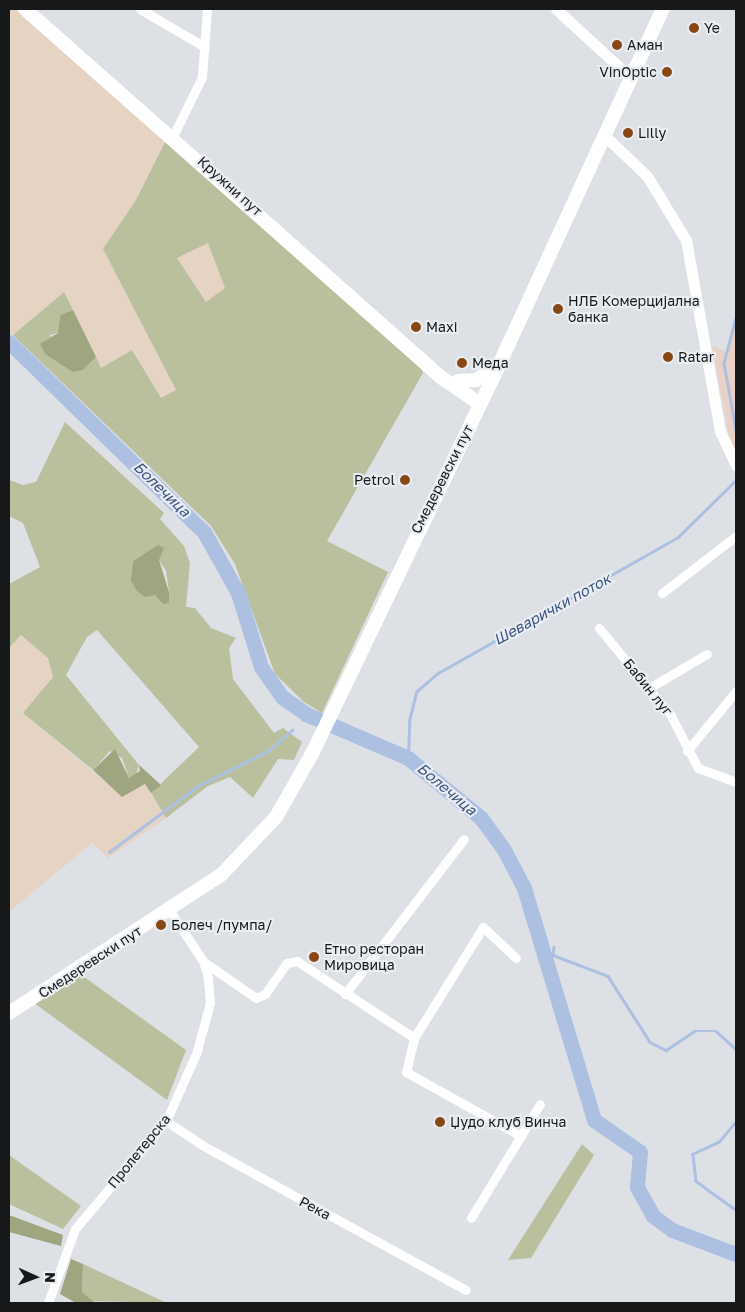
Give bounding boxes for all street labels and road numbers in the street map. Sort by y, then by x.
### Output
street label: Кружни пут [194,153,266,219]
street label: Смедеревски пут [407,422,477,536]
street label: Бабин луг [620,655,676,719]
street label: Смедеревски пут [35,922,145,1002]
street label: Пролетерска [104,1111,174,1191]
street label: Река [297,1193,333,1223]

